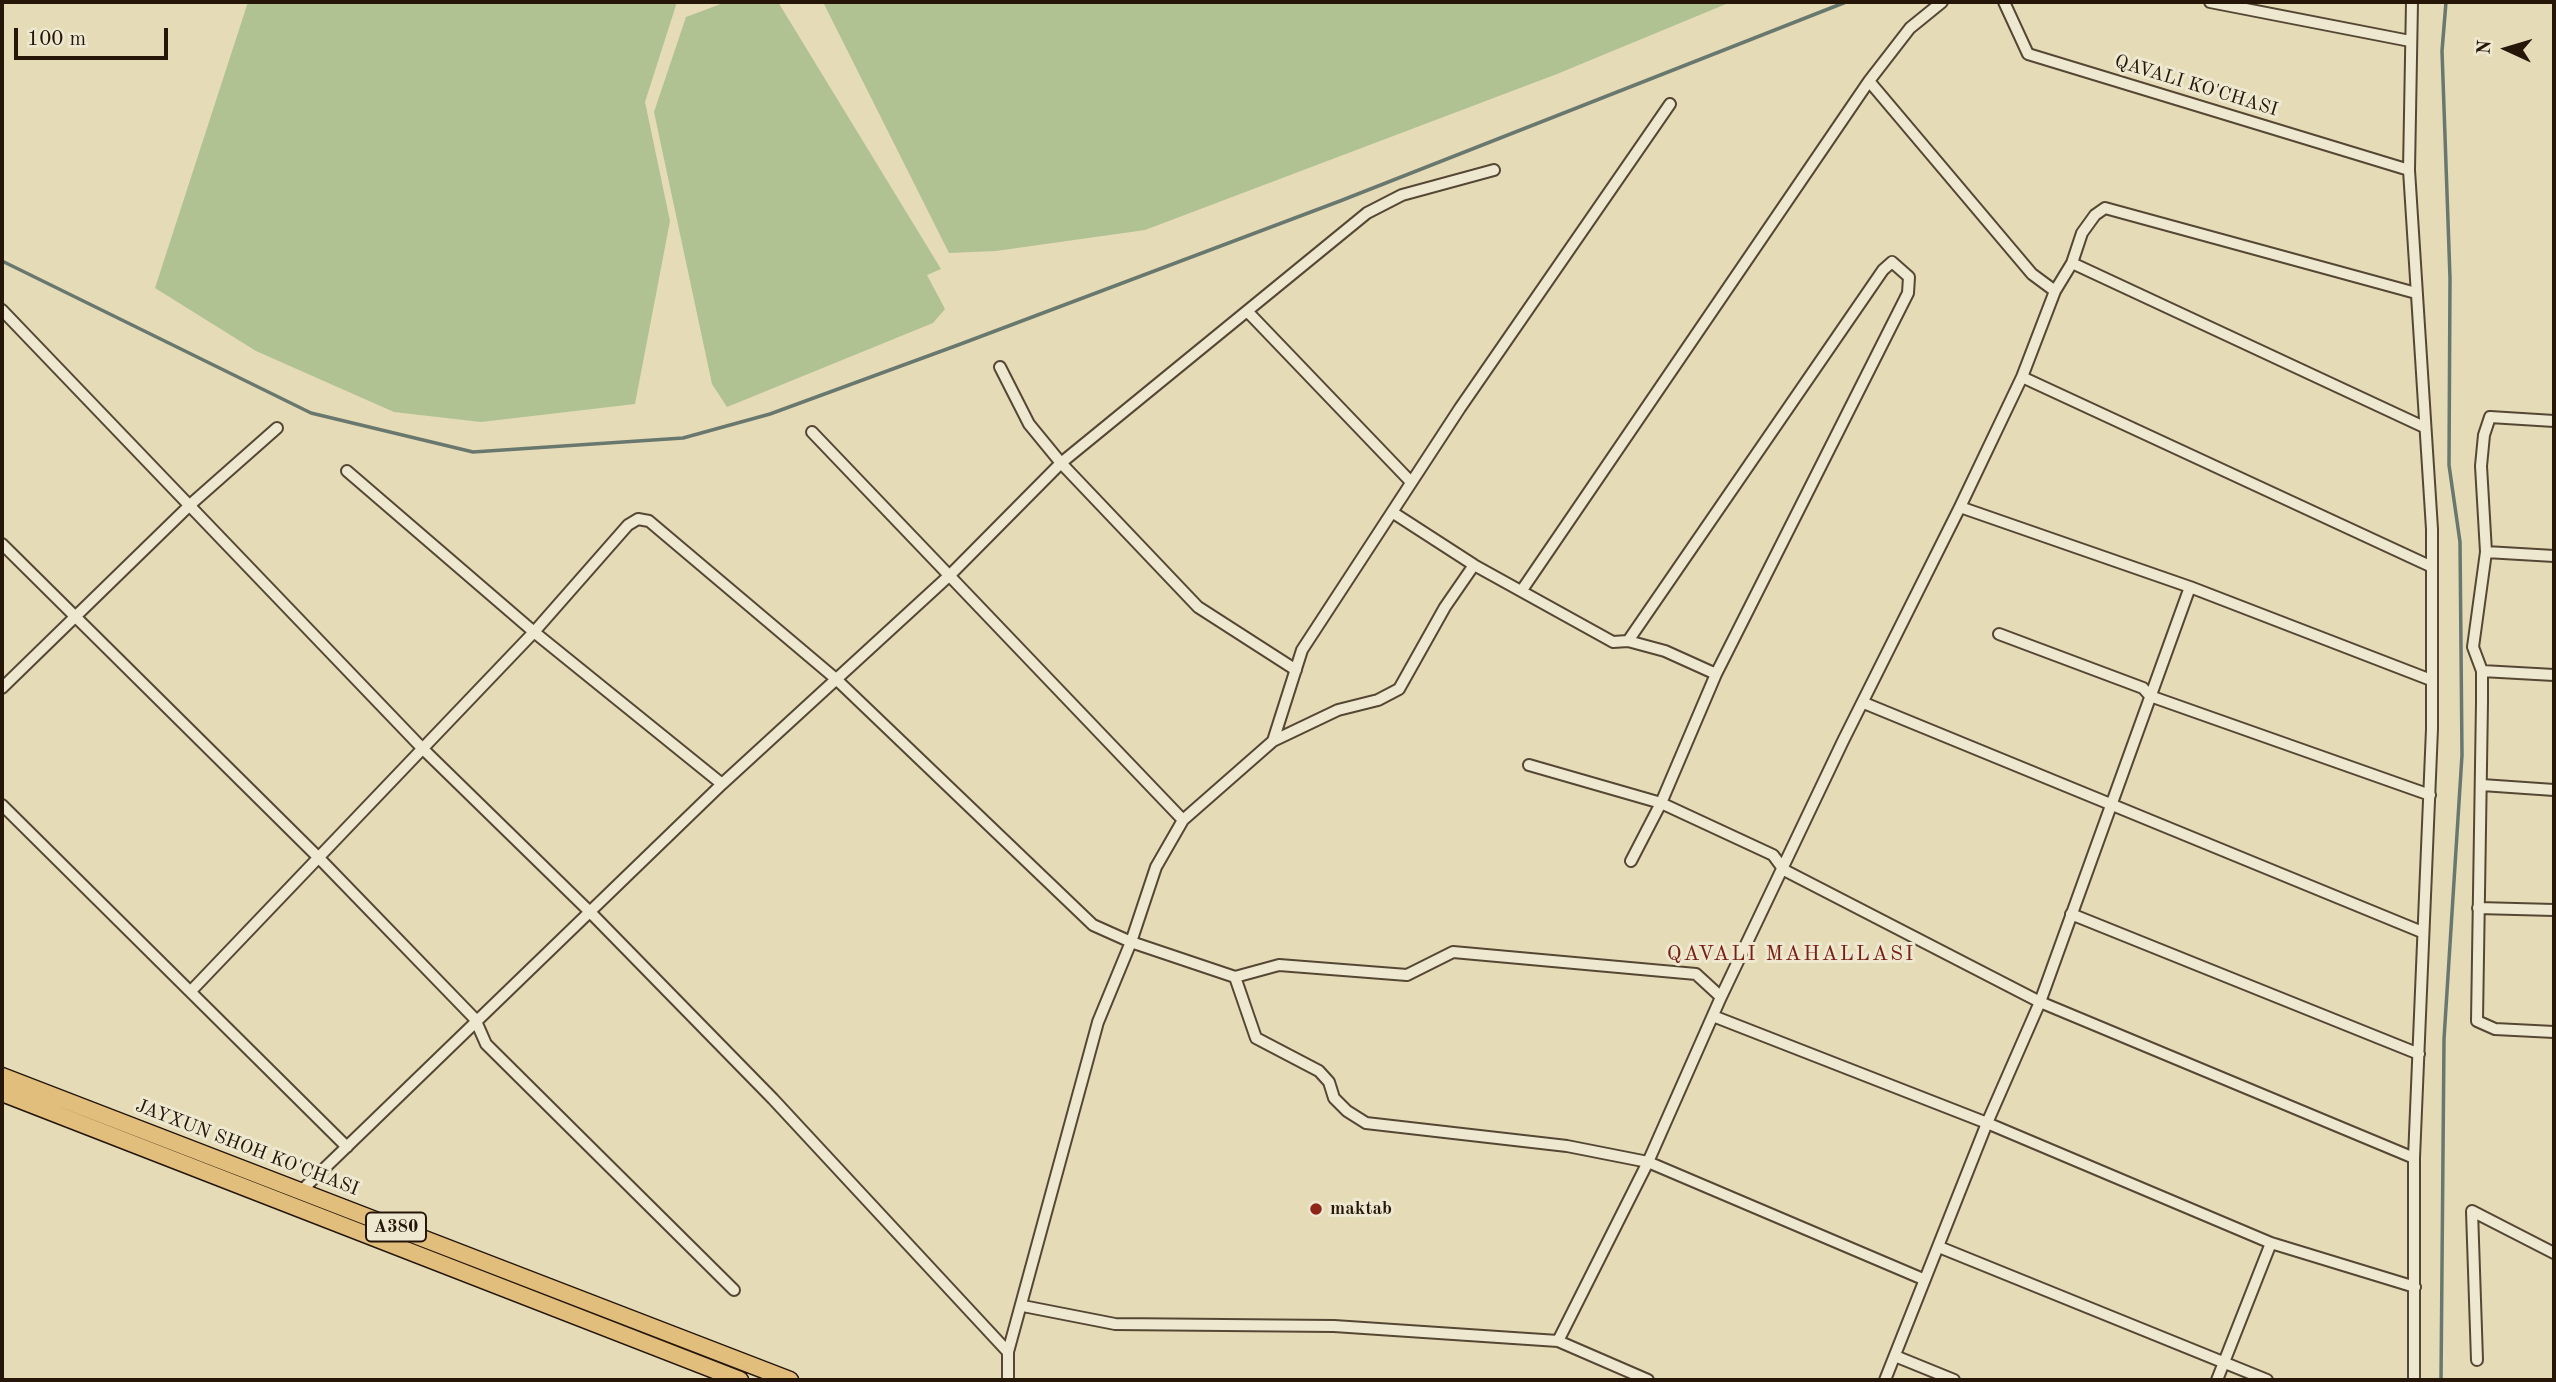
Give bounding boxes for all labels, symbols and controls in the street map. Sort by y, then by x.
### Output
scale bar [18,14,172,58]
north arrow [2472,14,2542,84]
text: 100 m [27,29,86,50]
text: N [2476,40,2496,55]
street label: QAVALI KO'CHASI [2112,50,2280,122]
district label: QAVALI MAHALLASI [1669,941,1913,967]
street label: JAYXUN SHOH KO'CHASI [132,1095,362,1201]
place label: maktab [1330,1198,1392,1220]
marker: maktab [1308,1201,1324,1217]
road number: A380 [366,1212,426,1242]

